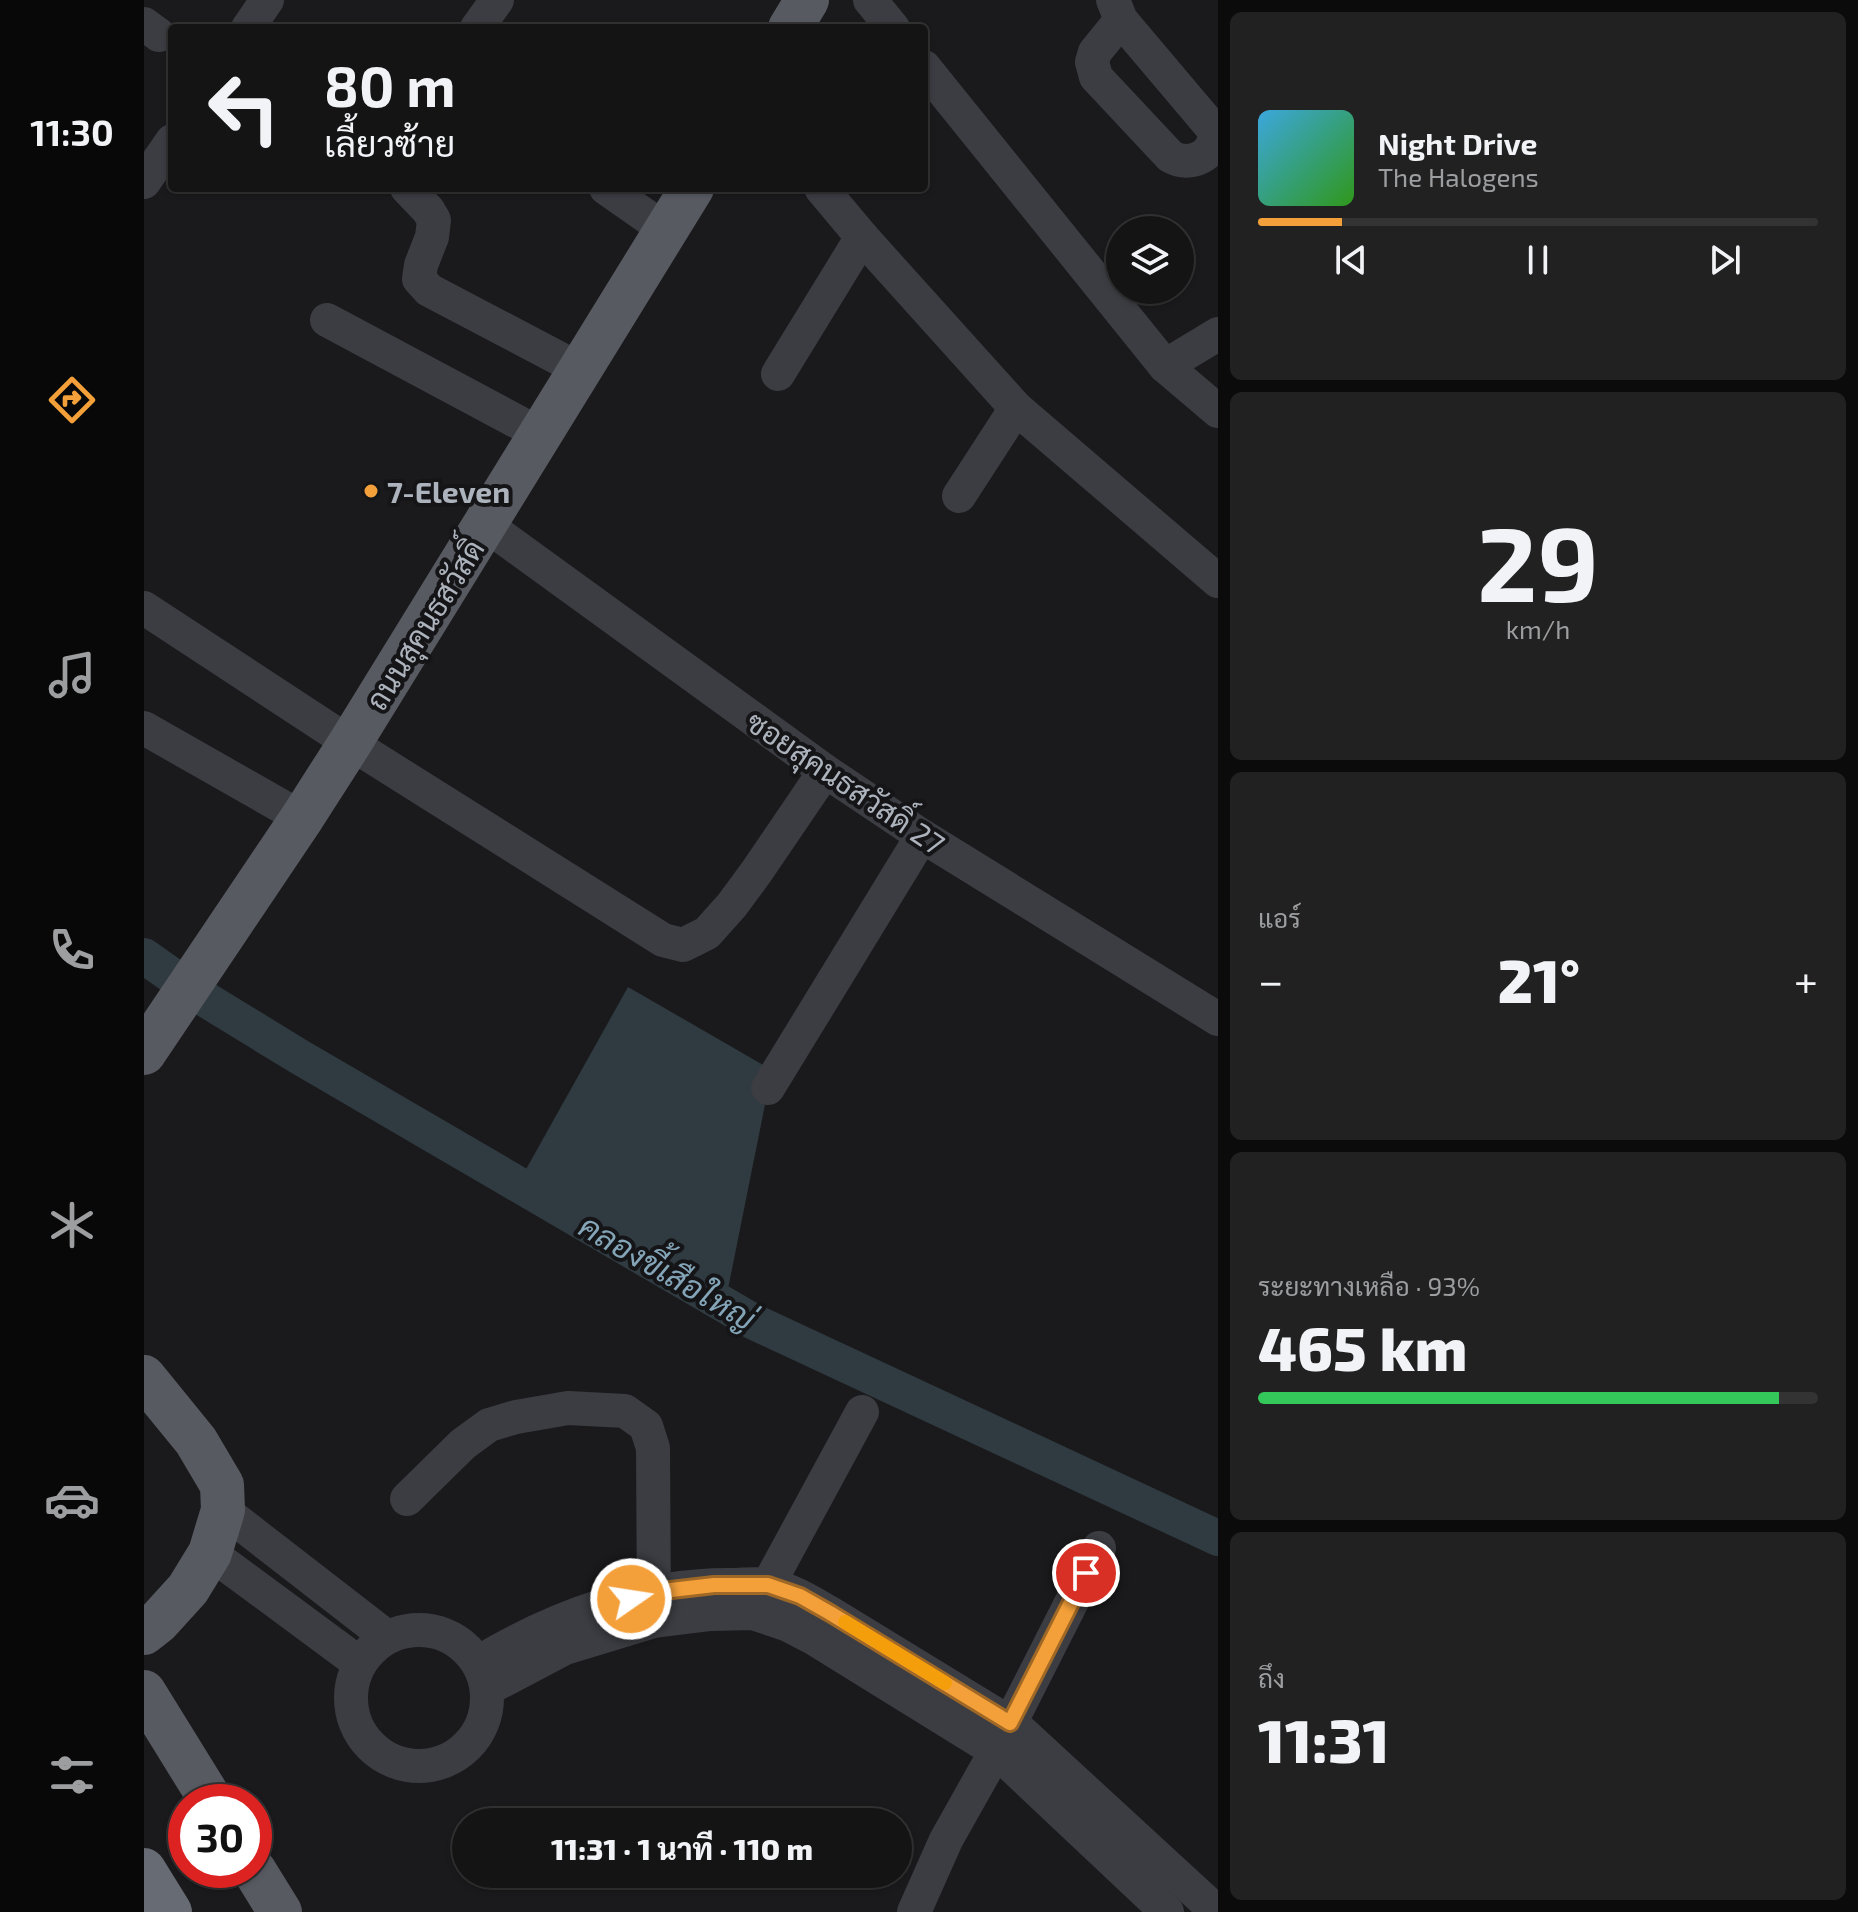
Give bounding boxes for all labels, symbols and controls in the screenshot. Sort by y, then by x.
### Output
text: 80 m [324,51,456,118]
icon: left [192,56,296,160]
text: 11:30 [30,110,114,153]
text: เลี้ยวซ้าย [324,121,455,164]
text: Night Drive [1378,125,1537,161]
text: The Halogens [1378,161,1539,192]
map controls [1106,216,1194,304]
button: layers [1106,216,1194,304]
icon: previous [1329,238,1373,282]
icon: pause [1516,238,1560,282]
icon: next [1703,238,1747,282]
icon: directions [44,372,100,428]
place label: 7-Eleven [387,473,510,509]
marker: 7-Eleven [362,482,380,500]
text: 29 [1477,498,1599,623]
street label: ถนนสุคนธสวัสดิ์ [352,529,495,719]
text: km/h [1506,613,1570,644]
icon: music [44,647,100,703]
street label: ซอยสุคนธสวัสดิ์ 27 [737,697,956,866]
text: แอร์ [1258,902,1301,933]
icon: phone [44,922,100,978]
text: 21° [1497,943,1580,1015]
text: − [1258,953,1284,1006]
text: + [1794,953,1818,1006]
icon: climate [44,1197,100,1253]
water label: คลองขี้เสือใหญ่ [572,1198,769,1339]
text: ระยะทางเหลือ · 93% [1258,1270,1480,1301]
text: 465 km [1258,1311,1468,1383]
icon: car [44,1472,100,1528]
pin [1052,1539,1120,1607]
icon: arrive [1064,1551,1108,1595]
position arrow [589,1557,673,1641]
text: ถึง [1258,1662,1285,1693]
text: 11:31 [1258,1703,1390,1775]
icon: filters [44,1747,100,1803]
speed limit sign: 30 [168,1784,272,1888]
text: 11:31 · 1 นาที · 110 m [551,1830,813,1866]

